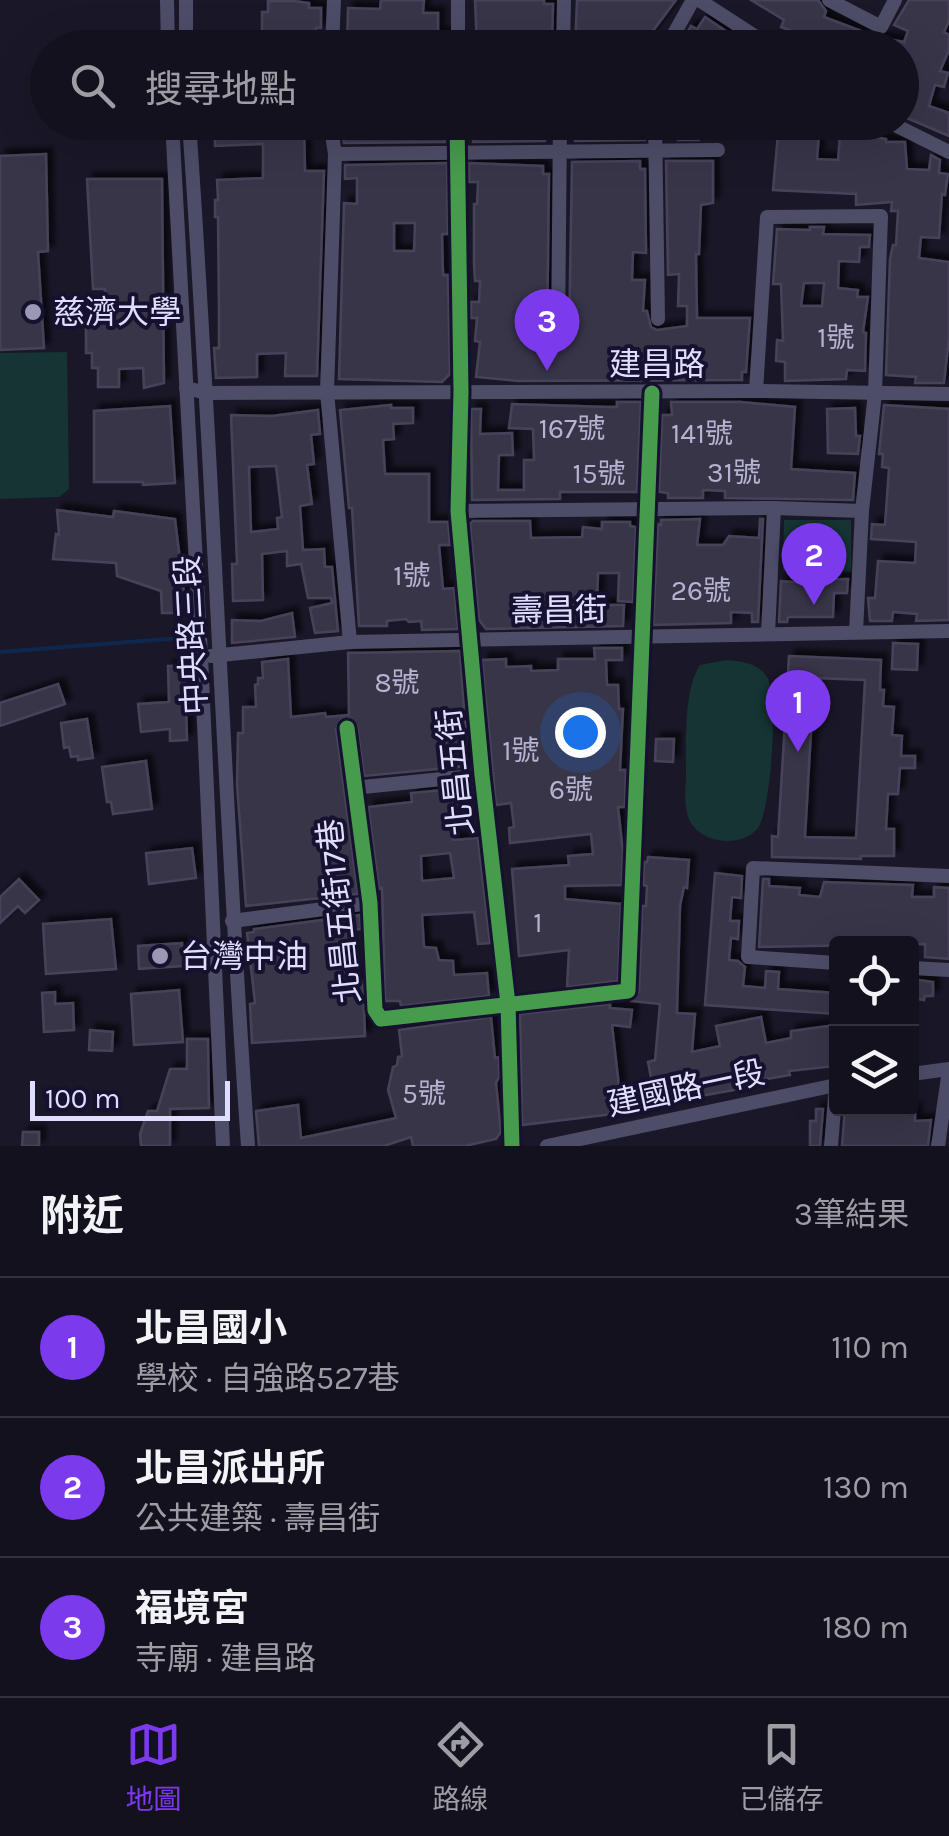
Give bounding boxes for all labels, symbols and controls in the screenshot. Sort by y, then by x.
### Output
search box [30,30,919,140]
icon: search [65,58,120,113]
text: 搜尋地點 [145,67,297,112]
pin: 3 [514,288,580,371]
place label: 慈濟大學 [53,294,181,331]
marker: 慈濟大學 [22,301,44,323]
house number: 1號 [817,321,855,354]
street label: 建昌路 [609,346,705,383]
house number: 167號 [539,412,605,445]
house number: 141號 [671,417,733,450]
house number: 31號 [707,456,761,489]
house number: 15號 [572,457,626,490]
pin: 2 [782,522,846,605]
street label: 中央路三段 [169,554,214,716]
house number: 1號 [393,559,431,592]
house number: 26號 [671,574,731,607]
street label: 壽昌街 [511,591,607,630]
house number: 8號 [374,666,420,699]
pin: 1 [766,670,830,752]
street label: 北昌五街 [430,706,481,838]
your location [555,707,606,758]
house number: 1號 [502,734,540,767]
house number: 6號 [549,773,593,806]
street label: 北昌五街17巷 [311,817,368,1005]
house number: 1 [533,906,543,939]
map controls [829,936,919,1116]
button: locate [829,936,919,1026]
place label: 台灣中油 [180,938,308,975]
marker: 台灣中油 [149,945,171,967]
button: layers [829,1026,919,1116]
street label: 建國路一段 [604,1054,768,1123]
scale bar [30,1076,230,1120]
house number: 5號 [402,1077,446,1110]
text: 100 m [45,1082,120,1115]
text: 附近 [40,1191,124,1241]
text: 3筆結果 [794,1196,909,1233]
text: 北昌國小 [135,1306,287,1351]
text: 1 [67,1329,78,1366]
text: 110 m [831,1329,909,1366]
text: 學校 · 自強路527巷 [135,1360,400,1397]
text: 北昌派出所 [135,1446,325,1491]
text: 2 [63,1469,82,1506]
text: 130 m [823,1469,909,1506]
text: 公共建築 · 壽昌街 [135,1500,380,1537]
text: 福境宮 [135,1586,249,1631]
text: 3 [63,1609,82,1646]
text: 180 m [822,1609,909,1646]
text: 寺廟 · 建昌路 [135,1640,316,1677]
tab: 地圖 [125,1717,182,1817]
tab: 路線 [432,1717,489,1817]
tab: 已儲存 [739,1717,824,1817]

